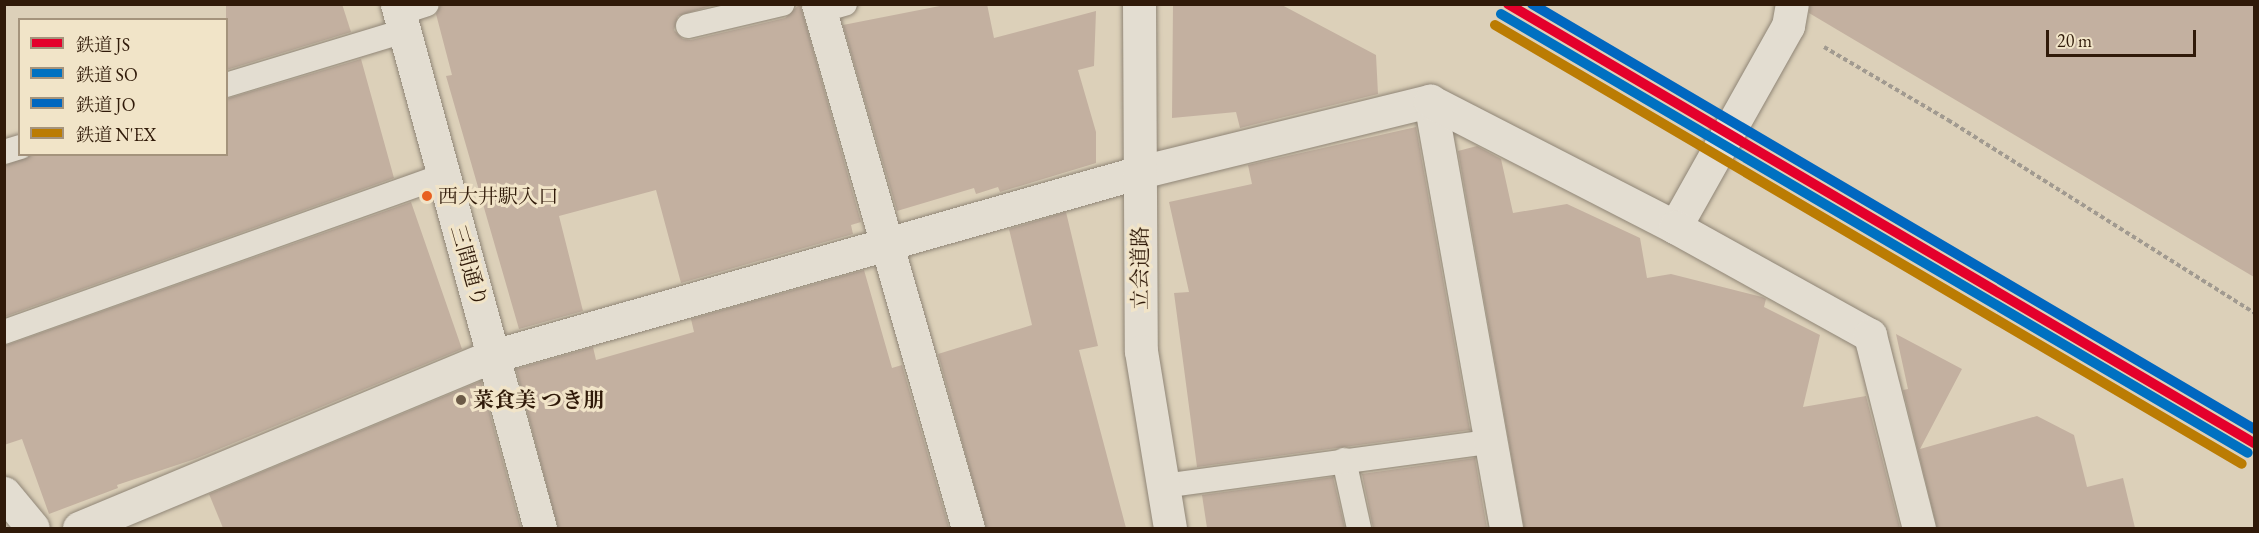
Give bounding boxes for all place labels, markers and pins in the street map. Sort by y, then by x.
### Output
place label: 西大井駅入口 [438,184,558,208]
marker: 西大井駅入口 [421,190,433,202]
place label: 菜食美 つき朋 [473,387,604,413]
marker: 菜食美 つき朋 [454,393,468,407]

